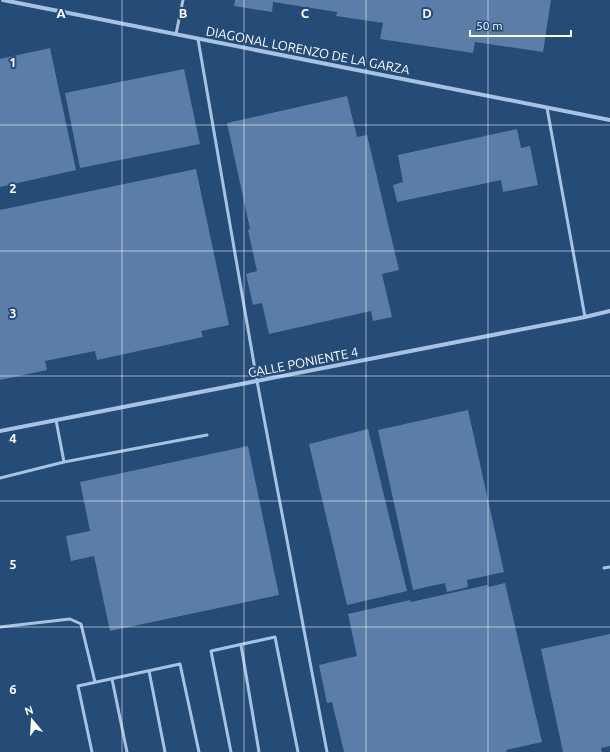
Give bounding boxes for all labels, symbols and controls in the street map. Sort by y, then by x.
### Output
text: A [56,6,66,20]
text: B [179,6,188,20]
text: C [301,6,310,20]
text: D [422,6,432,20]
scale bar [470,12,571,38]
text: 50 m [476,19,503,32]
street label: DIAGONAL LORENZO DE LA GARZA [205,23,412,77]
text: 1 [9,55,17,69]
text: 2 [9,181,17,195]
text: 3 [9,306,17,320]
street label: CALLE PONIENTE 4 [247,344,359,380]
text: 4 [9,431,17,445]
text: 5 [9,557,17,571]
text: 6 [9,682,17,696]
north arrow [12,700,52,740]
text: N [23,704,35,717]

